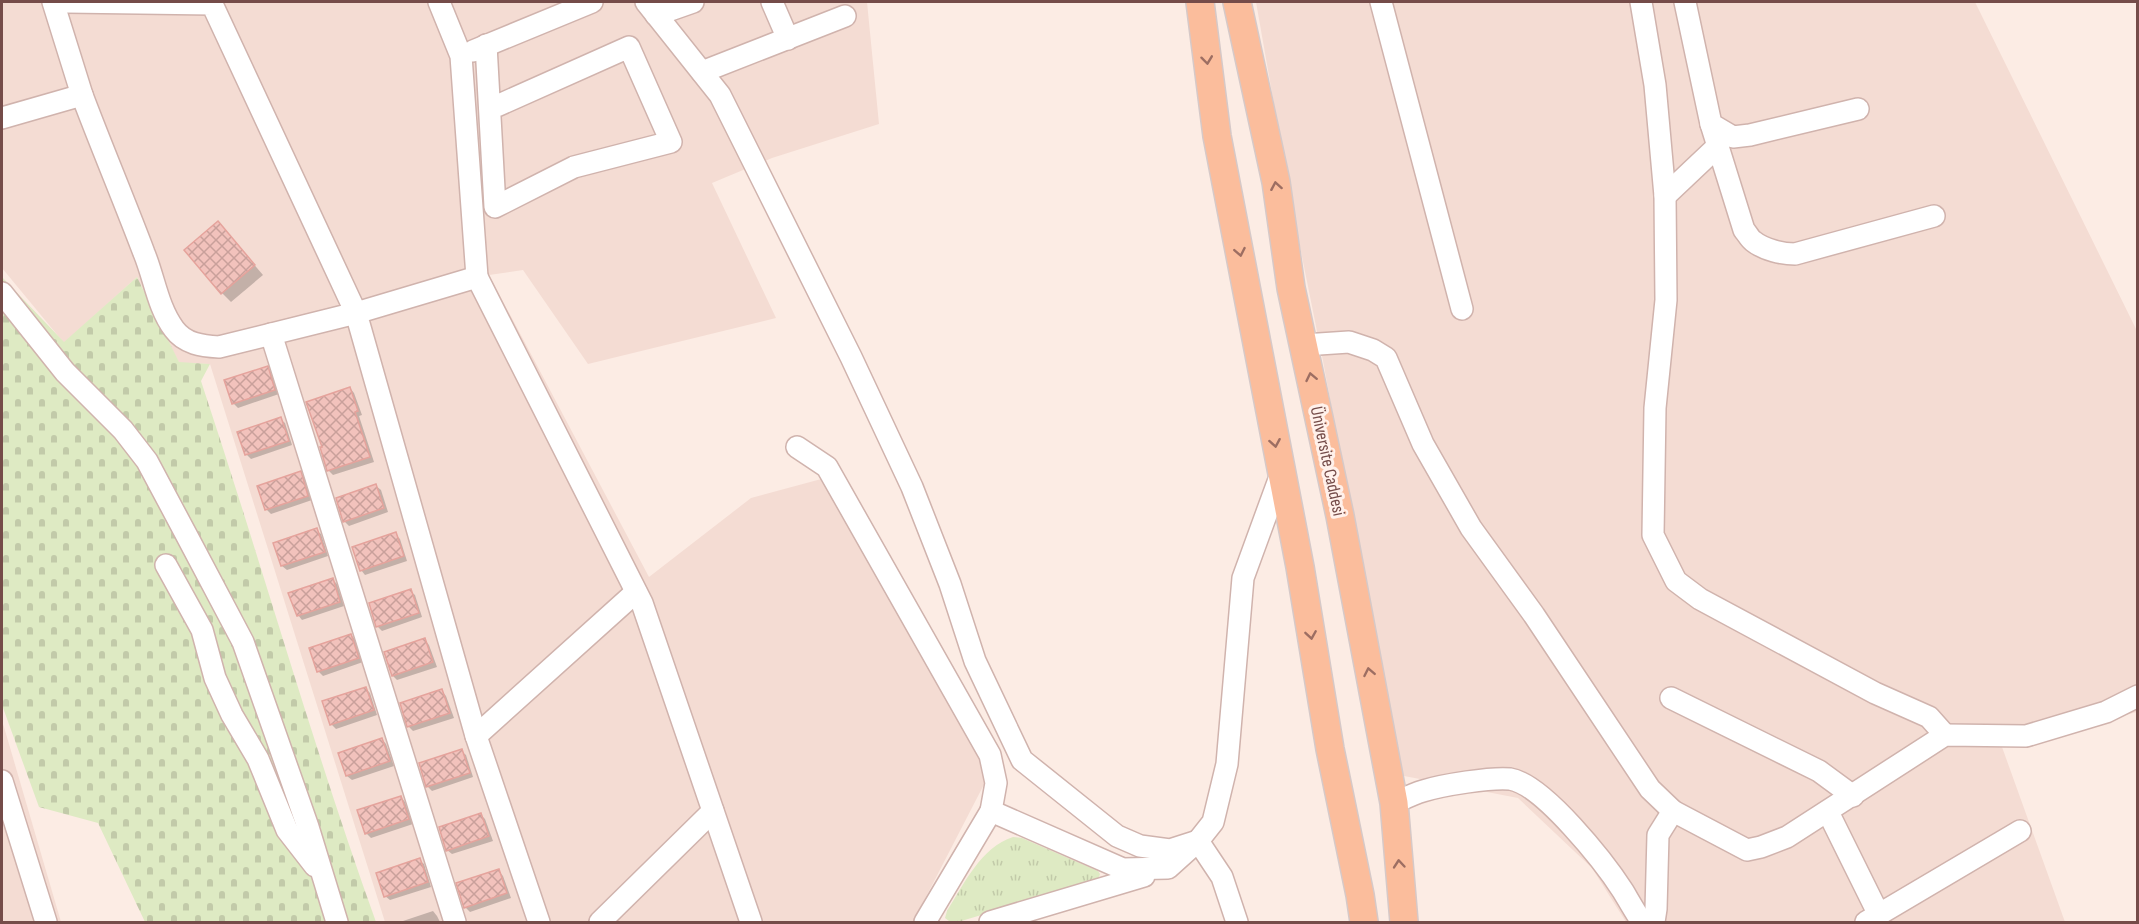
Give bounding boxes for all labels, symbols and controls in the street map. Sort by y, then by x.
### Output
one-way arrow [1200,55,1213,64]
one-way arrow [1270,181,1283,191]
one-way arrow [1233,246,1246,256]
one-way arrow [1305,373,1318,383]
street label: Üniversite Caddesi [1306,404,1349,518]
one-way arrow [1269,439,1281,448]
one-way arrow [1305,630,1317,640]
one-way arrow [1363,667,1376,677]
one-way arrow [1393,860,1406,869]

